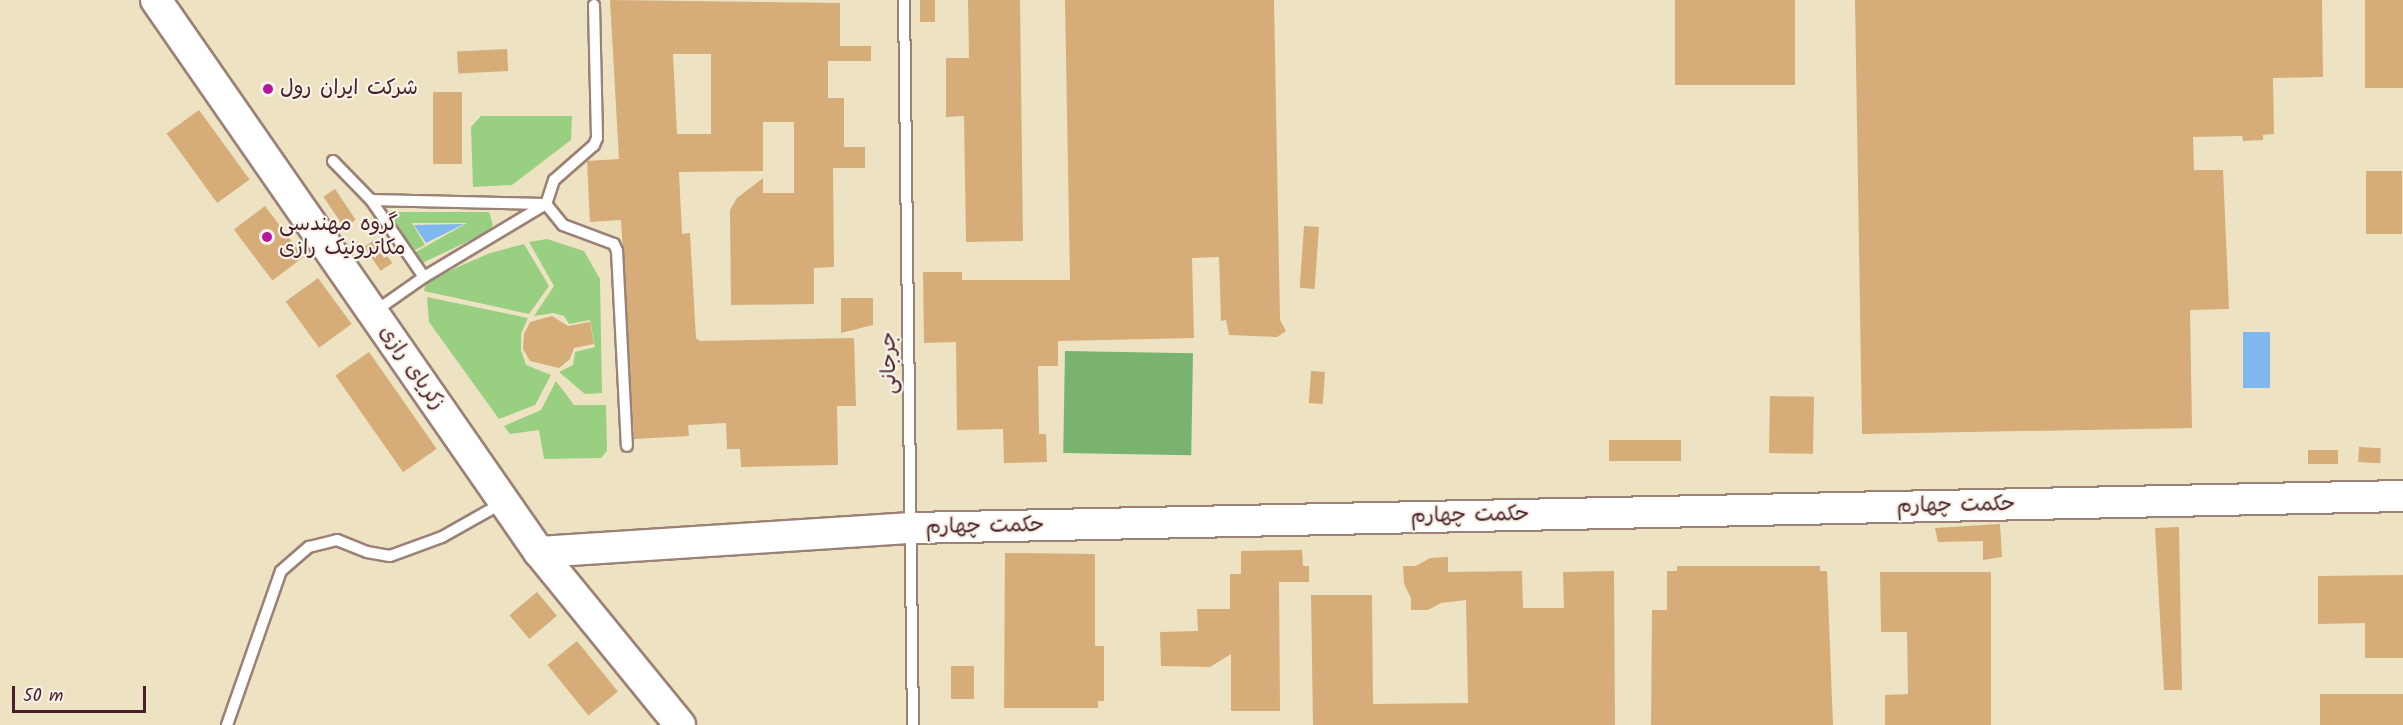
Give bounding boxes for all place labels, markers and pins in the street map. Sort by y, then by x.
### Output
place label: شرکت ایران رول [280,76,418,102]
marker: شرکت ایران رول [261,82,275,96]
place label: گروه مهندسی مکاترونیک رازی [279,212,405,262]
marker: گروه مهندسی مکاترونیک رازی [260,230,274,244]

